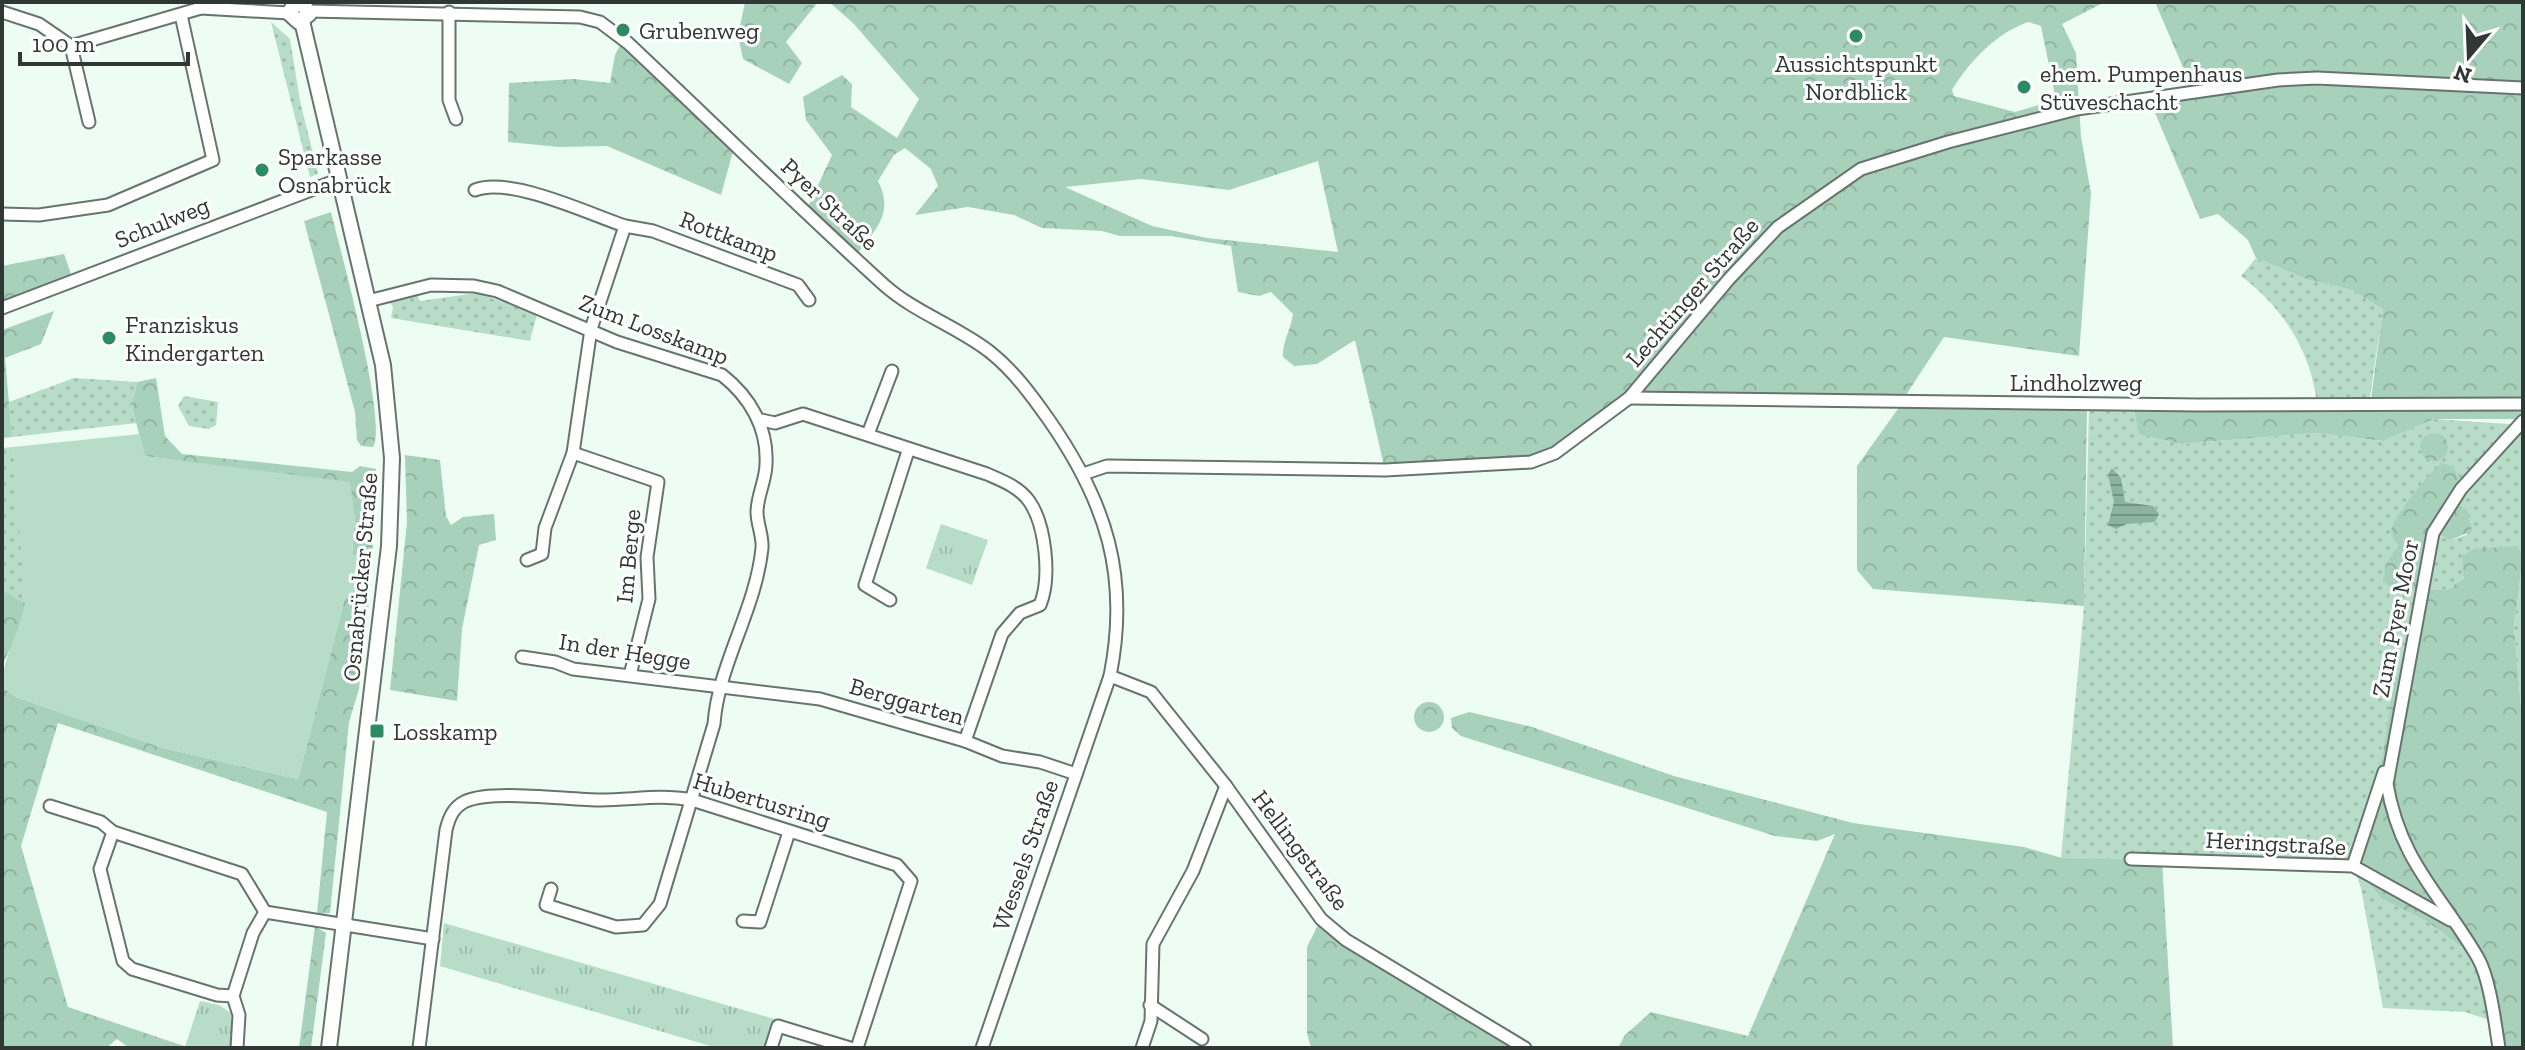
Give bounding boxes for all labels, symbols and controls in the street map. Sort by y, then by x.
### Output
scale bar [20,16,188,66]
place label: Grubenweg [639,16,759,45]
north arrow [2429,16,2509,96]
marker: Grubenweg [614,21,632,39]
marker: Aussichtspunkt Nordblick [1847,27,1865,45]
text: 100 m [32,29,95,58]
place label: Aussichtspunkt Nordblick [1775,49,1937,106]
place label: ehem. Pumpenhaus Stüveschacht [2040,59,2242,116]
text: N [2450,59,2475,90]
marker: ehem. Pumpenhaus Stüveschacht [2015,78,2033,96]
place label: Sparkasse Osnabrück [278,142,392,199]
street label: Pyer Straße [775,152,885,256]
marker: Sparkasse Osnabrück [253,161,271,179]
street label: Schulweg [110,190,214,254]
street label: Rottkamp [676,204,782,268]
street label: Lechtinger Straße [1619,211,1765,373]
street label: Zum Losskamp [575,287,733,371]
place label: Franziskus Kindergarten [125,310,264,367]
marker: Franziskus Kindergarten [100,329,118,347]
street label: Lindholzweg [2010,368,2142,397]
street label: Osnabrücker Straße [336,471,384,683]
street label: Im Berge [609,508,647,604]
street label: Zum Pyer Moor [2365,536,2425,700]
street label: In der Hegge [557,626,693,676]
street label: Berggarten [846,671,968,731]
place label: Losskamp [393,717,497,746]
marker: Losskamp [368,722,386,740]
street label: Hubertusring [690,765,834,835]
street label: Wessels Straße [986,776,1064,934]
street label: Hellingstraße [1246,784,1356,916]
street label: Heringstraße [2205,825,2347,861]

